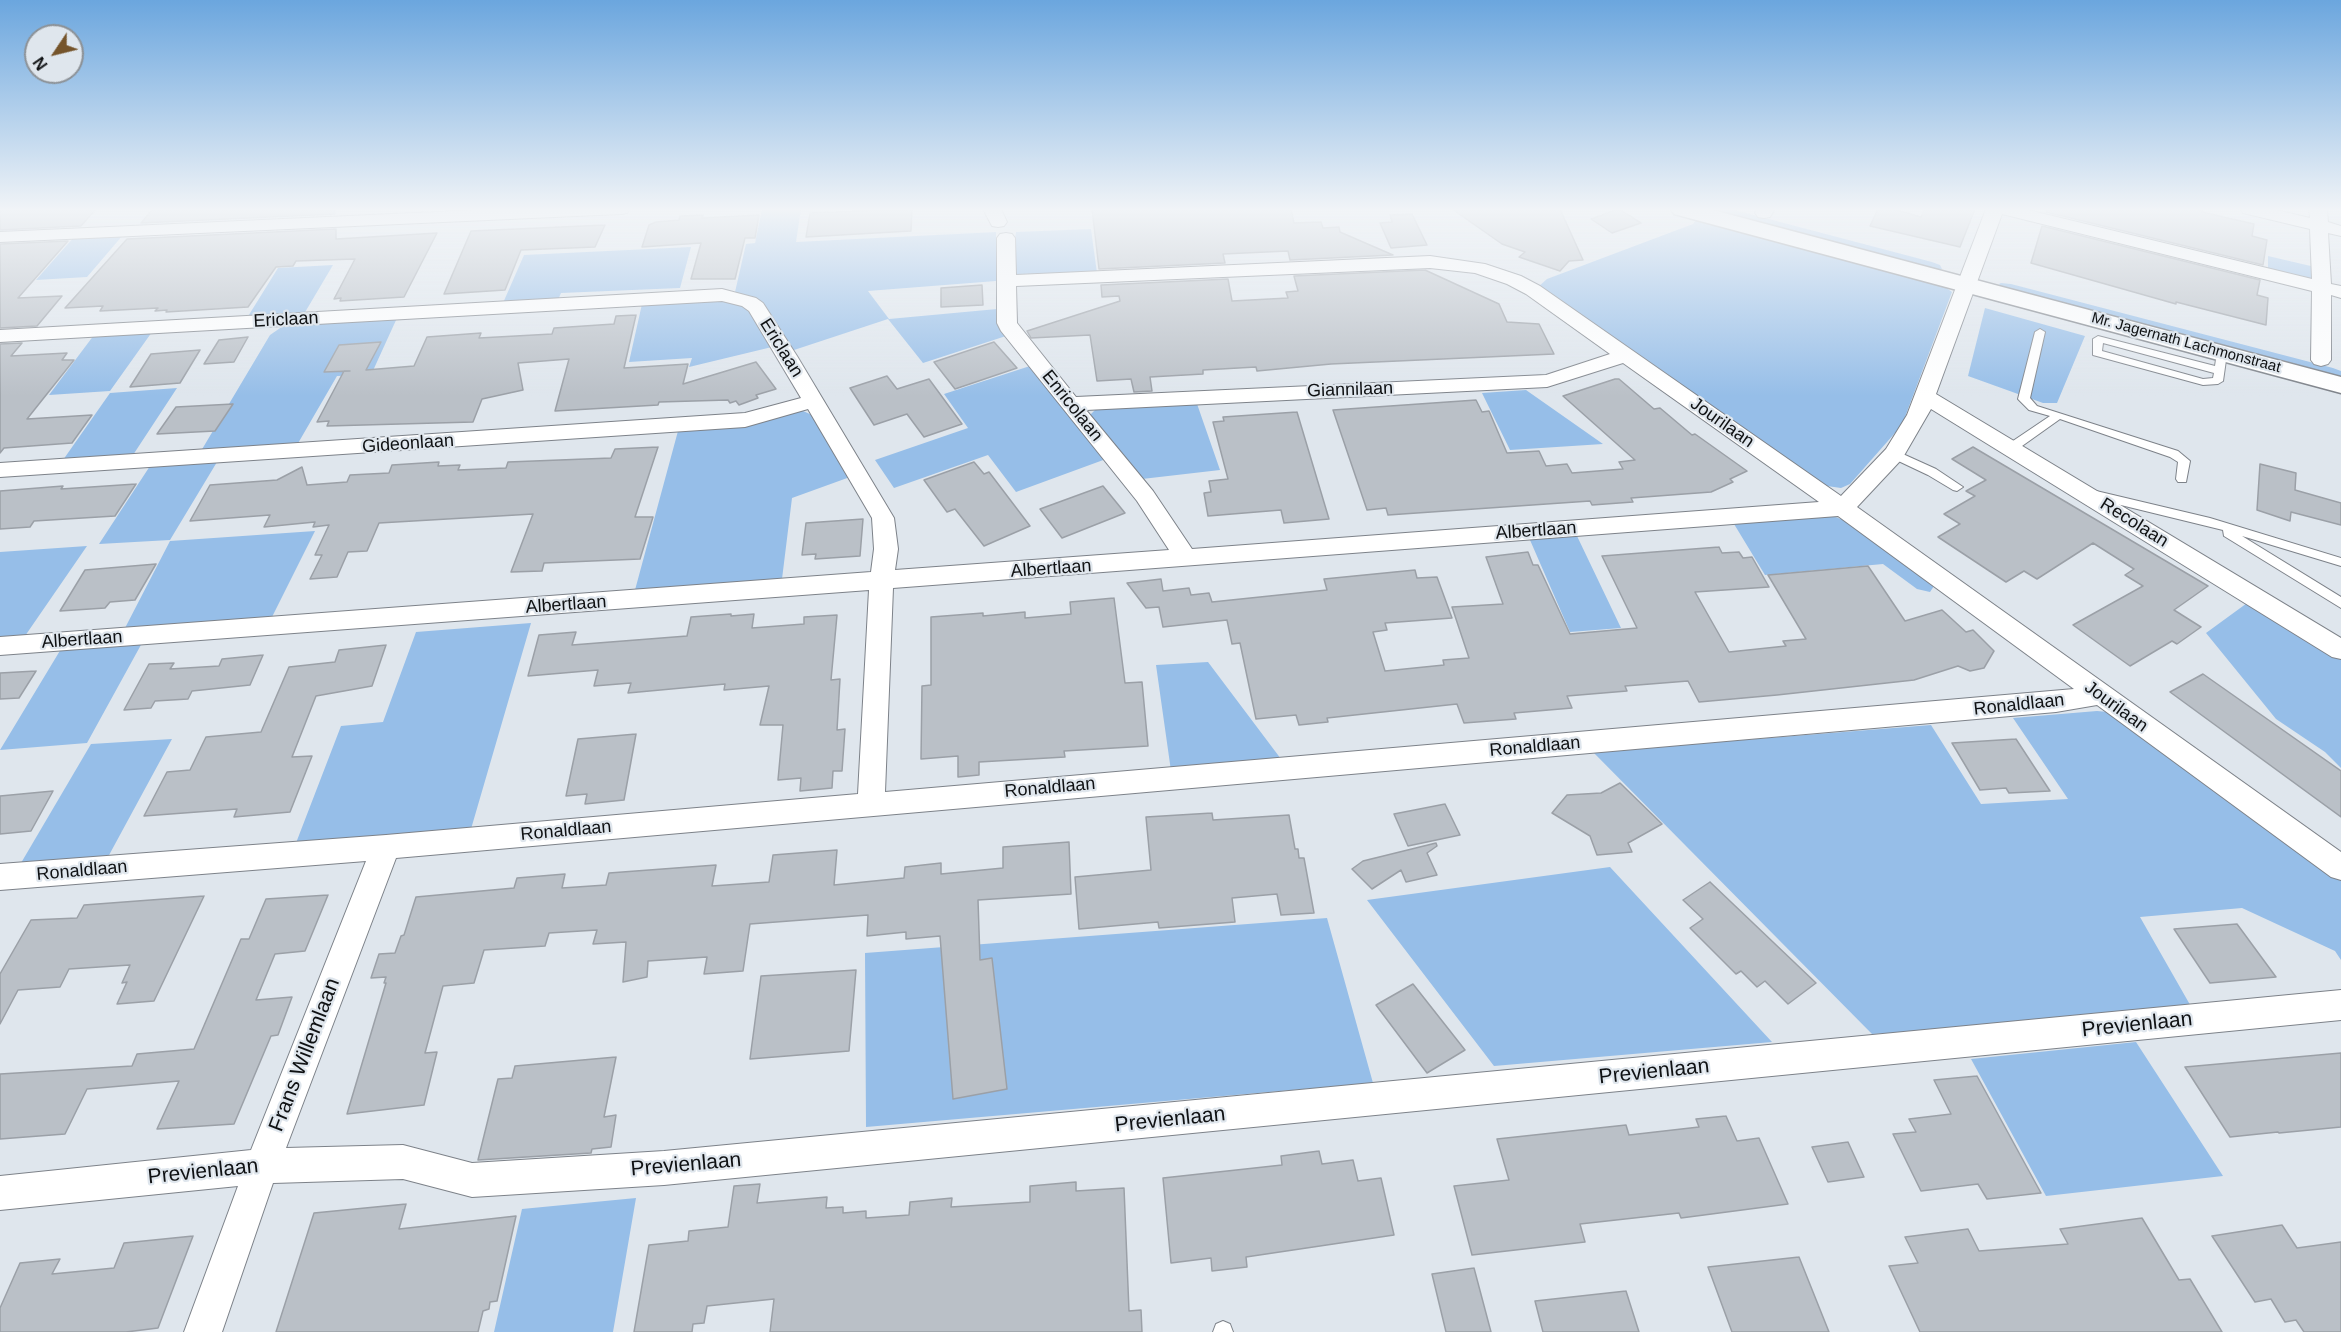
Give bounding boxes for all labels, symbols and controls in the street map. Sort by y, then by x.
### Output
north arrow [24,24,84,84]
text: N [30,54,51,73]
street label: Ericlaan [253,308,319,332]
street label: Mr. Jagernath Lachmonstraat [2089,309,2283,377]
street label: Ericlaan [755,315,807,381]
street label: Enricolaan [1037,366,1107,446]
street label: Giannilaan [1307,378,1393,402]
street label: Jourilaan [1686,393,1758,453]
street label: Gideonlaan [361,430,455,458]
street label: Recolaan [2096,494,2172,552]
street label: Albertlaan [1495,517,1577,545]
street label: Albertlaan [1010,555,1092,583]
street label: Albertlaan [525,591,607,619]
street label: Albertlaan [41,626,123,654]
street label: Jourilaan [2080,677,2152,737]
street label: Ronaldlaan [1973,689,2065,721]
street label: Ronaldlaan [1489,732,1581,762]
street label: Ronaldlaan [1004,773,1096,803]
street label: Ronaldlaan [520,816,612,846]
street label: Ronaldlaan [36,856,128,886]
street label: Frans Willemlaan [264,975,346,1135]
street label: Previenlaan [2081,1007,2193,1043]
street label: Previenlaan [1598,1054,1710,1090]
street label: Previenlaan [1114,1102,1226,1138]
street label: Previenlaan [630,1148,742,1182]
street label: Previenlaan [147,1154,259,1190]

